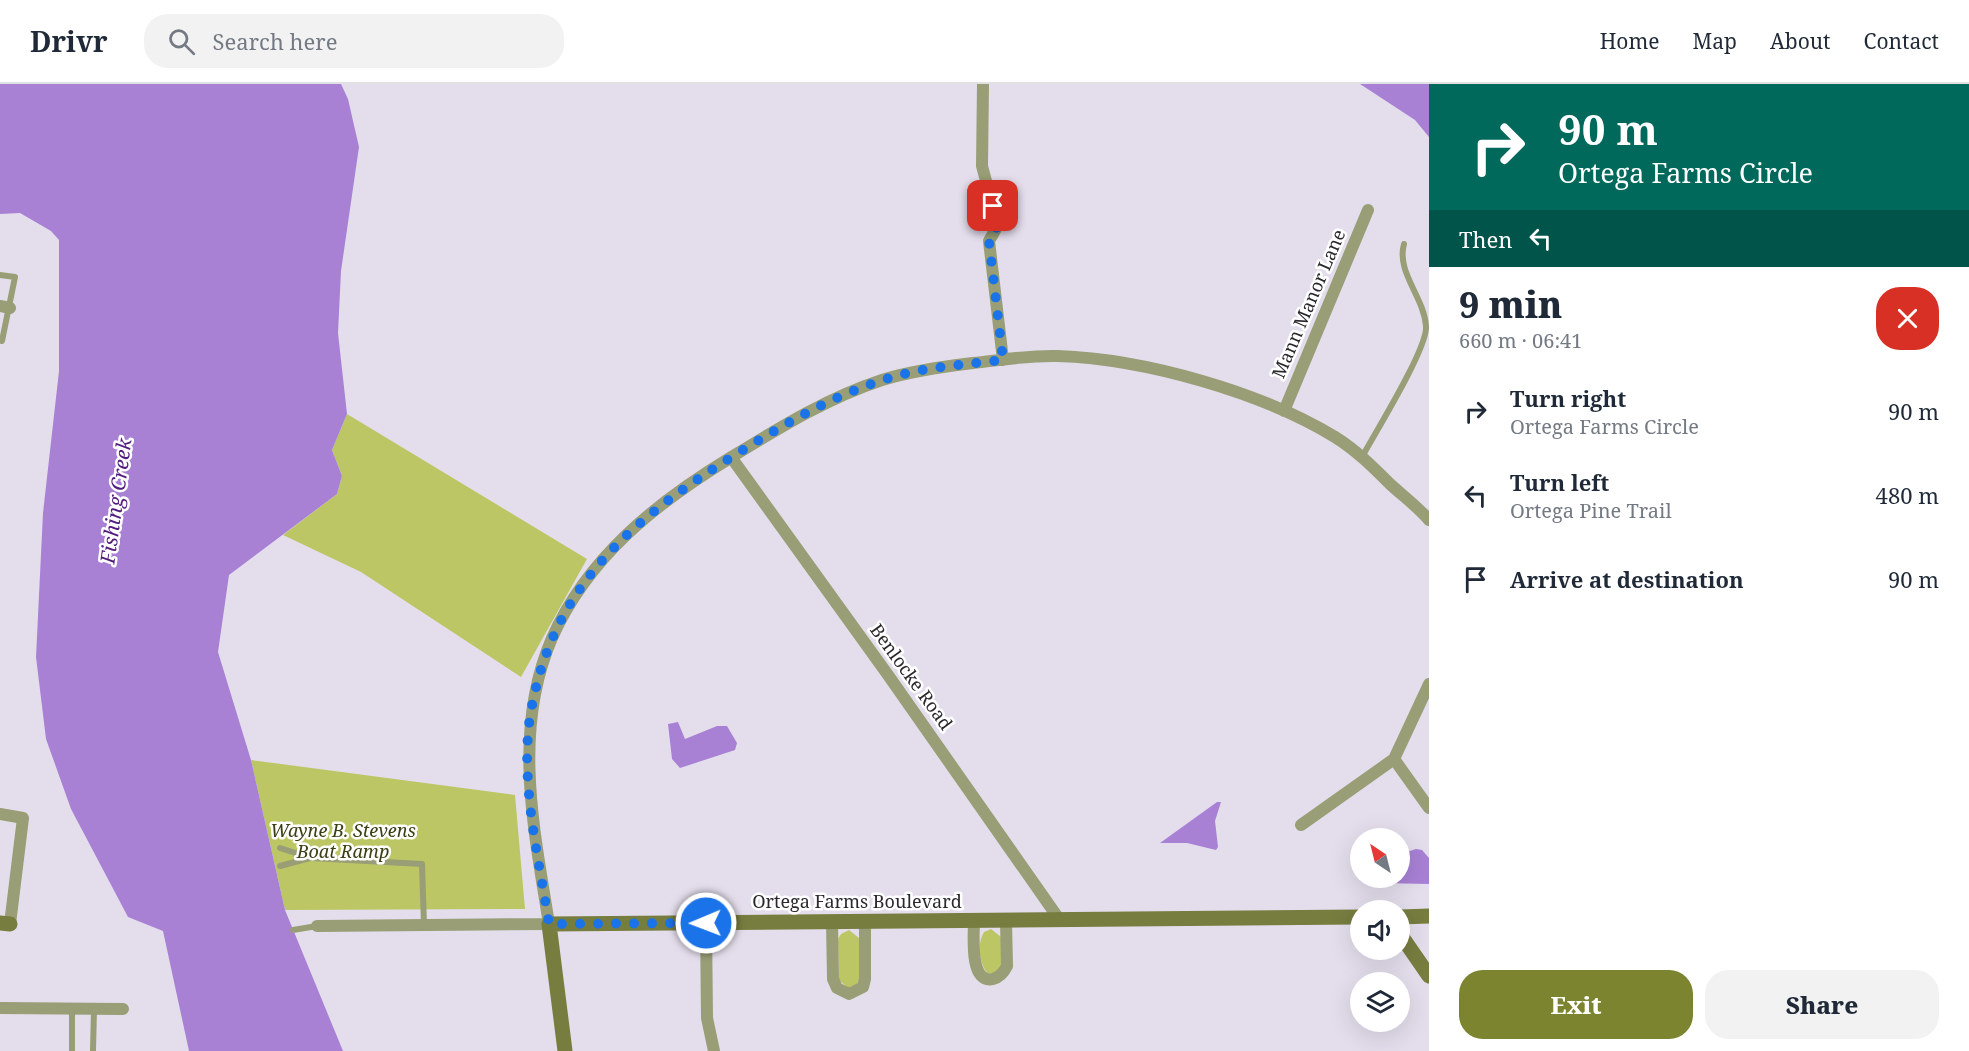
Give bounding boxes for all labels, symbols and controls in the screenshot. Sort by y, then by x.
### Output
search box [144,14,564,68]
text: Drivr [30,22,108,60]
icon: search [165,25,198,58]
text: Search here [213,26,337,56]
text: Home [1600,27,1660,55]
text: Map [1693,27,1737,55]
text: About [1770,27,1831,55]
text: Contact [1864,27,1939,55]
text: 90 m [1558,100,1658,157]
icon: right [1459,108,1537,186]
text: Ortega Farms Circle [1558,154,1813,191]
pin [967,180,1018,231]
icon: arrive [976,189,1009,222]
icon: left [1524,222,1557,255]
text: Then [1459,224,1512,254]
street label: Mann Manor Lane [1266,225,1350,382]
text: 9 min [1459,280,1562,329]
button: close [1876,287,1939,350]
text: 660 m · 06:41 [1459,327,1582,354]
text: Turn right [1510,383,1626,413]
icon: right [1459,395,1492,428]
text: 90 m [1888,396,1939,426]
text: Ortega Farms Circle [1510,413,1699,440]
water label: Fishing Creek [93,436,138,566]
text: Turn left [1510,467,1609,497]
icon: left [1459,479,1492,512]
text: 480 m [1876,480,1939,510]
text: Ortega Pine Trail [1510,497,1672,524]
icon: arrive [1459,563,1492,596]
text: Arrive at destination [1510,564,1744,594]
text: 90 m [1888,564,1939,594]
street label: Benlocke Road [865,619,958,734]
park label: Wayne B. Stevens Boat Ramp [270,818,416,863]
north arrow [1350,828,1410,888]
map controls [1350,828,1410,1032]
street label: Ortega Farms Boulevard [752,889,962,913]
position arrow [674,891,738,955]
button: sound [1350,900,1410,960]
button: Exit [1459,970,1693,1039]
button: Share [1705,970,1939,1039]
button: layers [1350,972,1410,1032]

